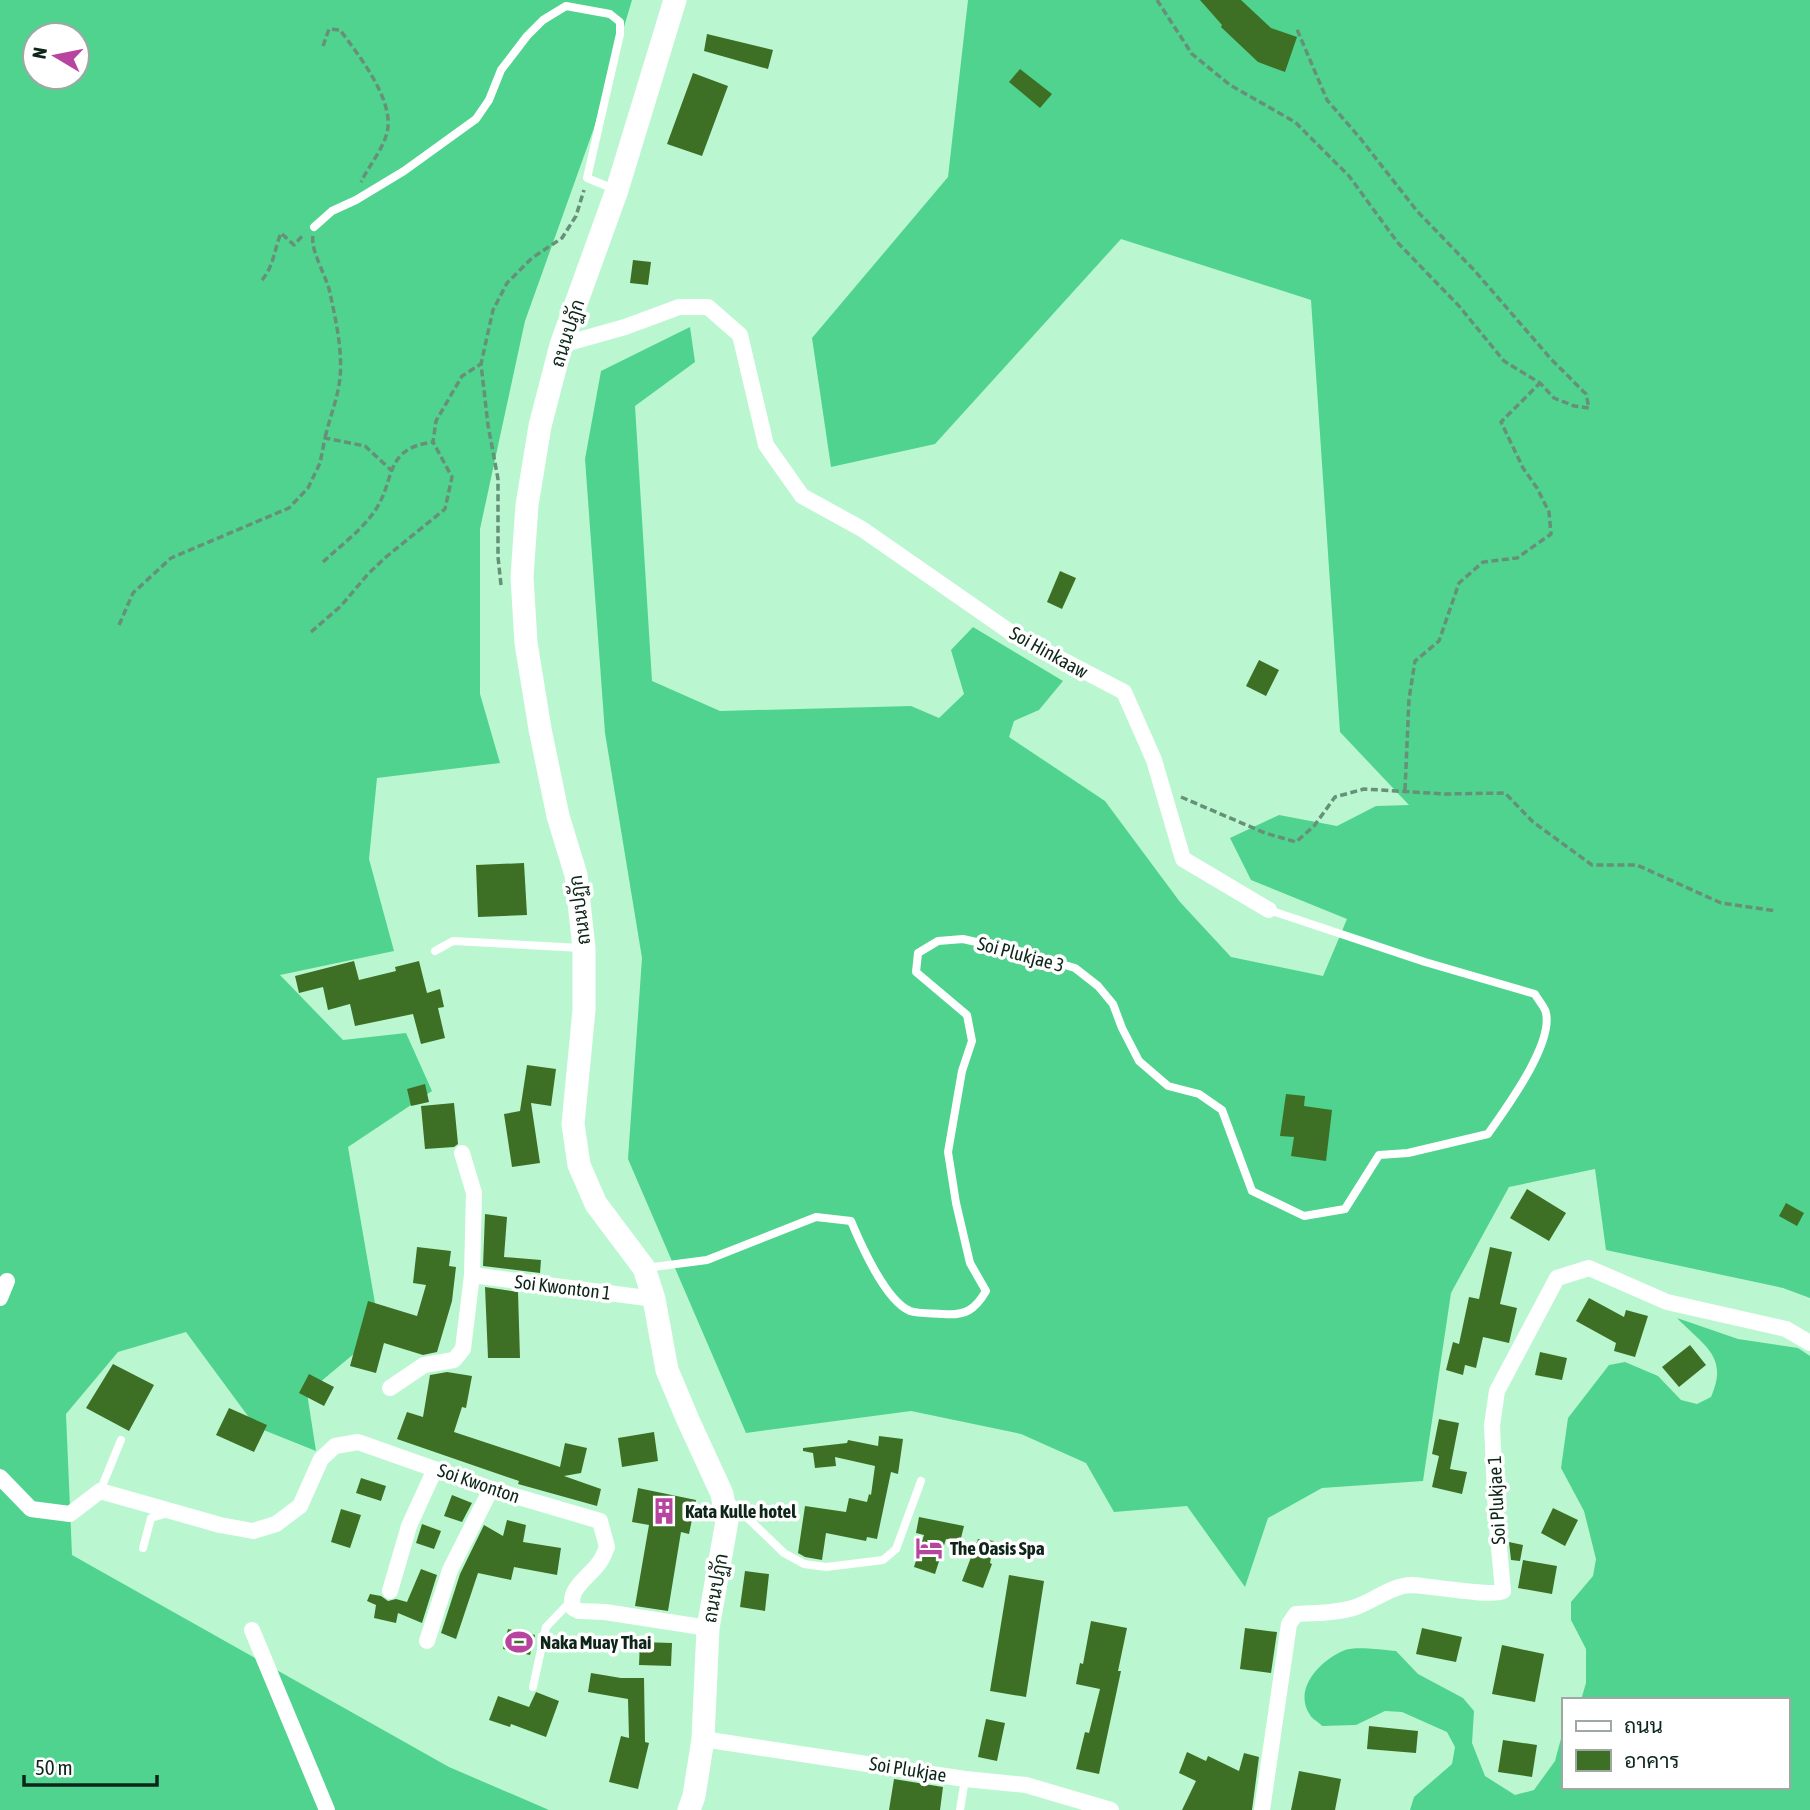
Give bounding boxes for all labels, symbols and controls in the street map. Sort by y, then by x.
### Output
north arrow [21,21,91,91]
text: N [27,46,51,60]
street label: ถนนปฏัก [546,296,590,370]
street label: Soi Hinkaaw [1006,622,1092,683]
street label: ถนนปฏัก [564,874,596,946]
street label: Soi Plukjae 3 [975,932,1067,976]
street label: Soi Kwonton 1 [514,1270,612,1304]
street label: Soi Plukjae 1 [1483,1455,1509,1545]
street label: Soi Kwonton [435,1459,523,1507]
building icon: Kata Kulle hotel [649,1496,679,1526]
place label: Kata Kulle hotel [685,1500,797,1522]
hotel icon: The Oasis Spa [914,1533,944,1563]
place label: The Oasis Spa [950,1537,1045,1559]
street label: ถนนปฏัก [698,1551,734,1625]
sports icon: Naka Muay Thai [504,1627,534,1657]
place label: Naka Muay Thai [540,1631,651,1653]
legend [1562,1698,1789,1789]
text: ถนน [1624,1713,1663,1737]
scale bar [24,1744,158,1788]
text: อาคาร [1624,1748,1680,1772]
street label: Soi Plukjae [868,1752,948,1786]
text: 50 m [35,1755,73,1779]

